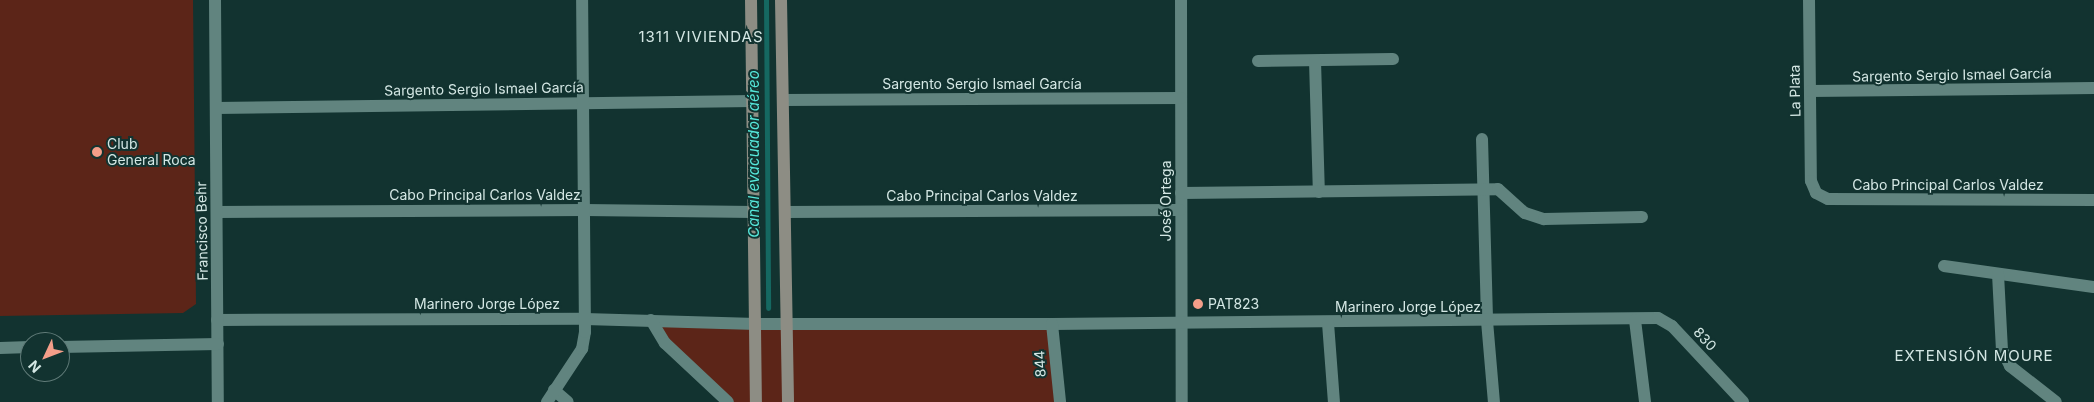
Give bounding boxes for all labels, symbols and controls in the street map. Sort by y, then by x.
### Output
district label: 1311 VIVIENDAS [637,28,765,46]
street label: La Plata [1786,65,1804,117]
street label: Sargento Sergio Ismael García [1852,65,2052,85]
water label: Canal evacuador aéreo [745,70,763,238]
street label: Sargento Sergio Ismael García [882,76,1082,92]
street label: Sargento Sergio Ismael García [384,79,584,99]
place label: Club General Roca [107,136,196,168]
marker: Club General Roca [91,146,103,158]
street label: José Ortega [1158,160,1174,242]
street label: Cabo Principal Carlos Valdez [1852,177,2044,193]
street label: Francisco Behr [193,181,211,281]
street label: Cabo Principal Carlos Valdez [389,187,581,203]
street label: Cabo Principal Carlos Valdez [886,188,1078,204]
street label: Marinero Jorge López [414,296,560,312]
place label: PAT823 [1208,296,1259,312]
marker: PAT823 [1192,298,1204,310]
street label: Marinero Jorge López [1335,299,1481,315]
street label: 830 [1690,324,1720,354]
north arrow [20,332,70,382]
district label: EXTENSIÓN MOURE [1893,347,2055,365]
street label: 844 [1031,350,1049,378]
text: N [25,357,44,377]

